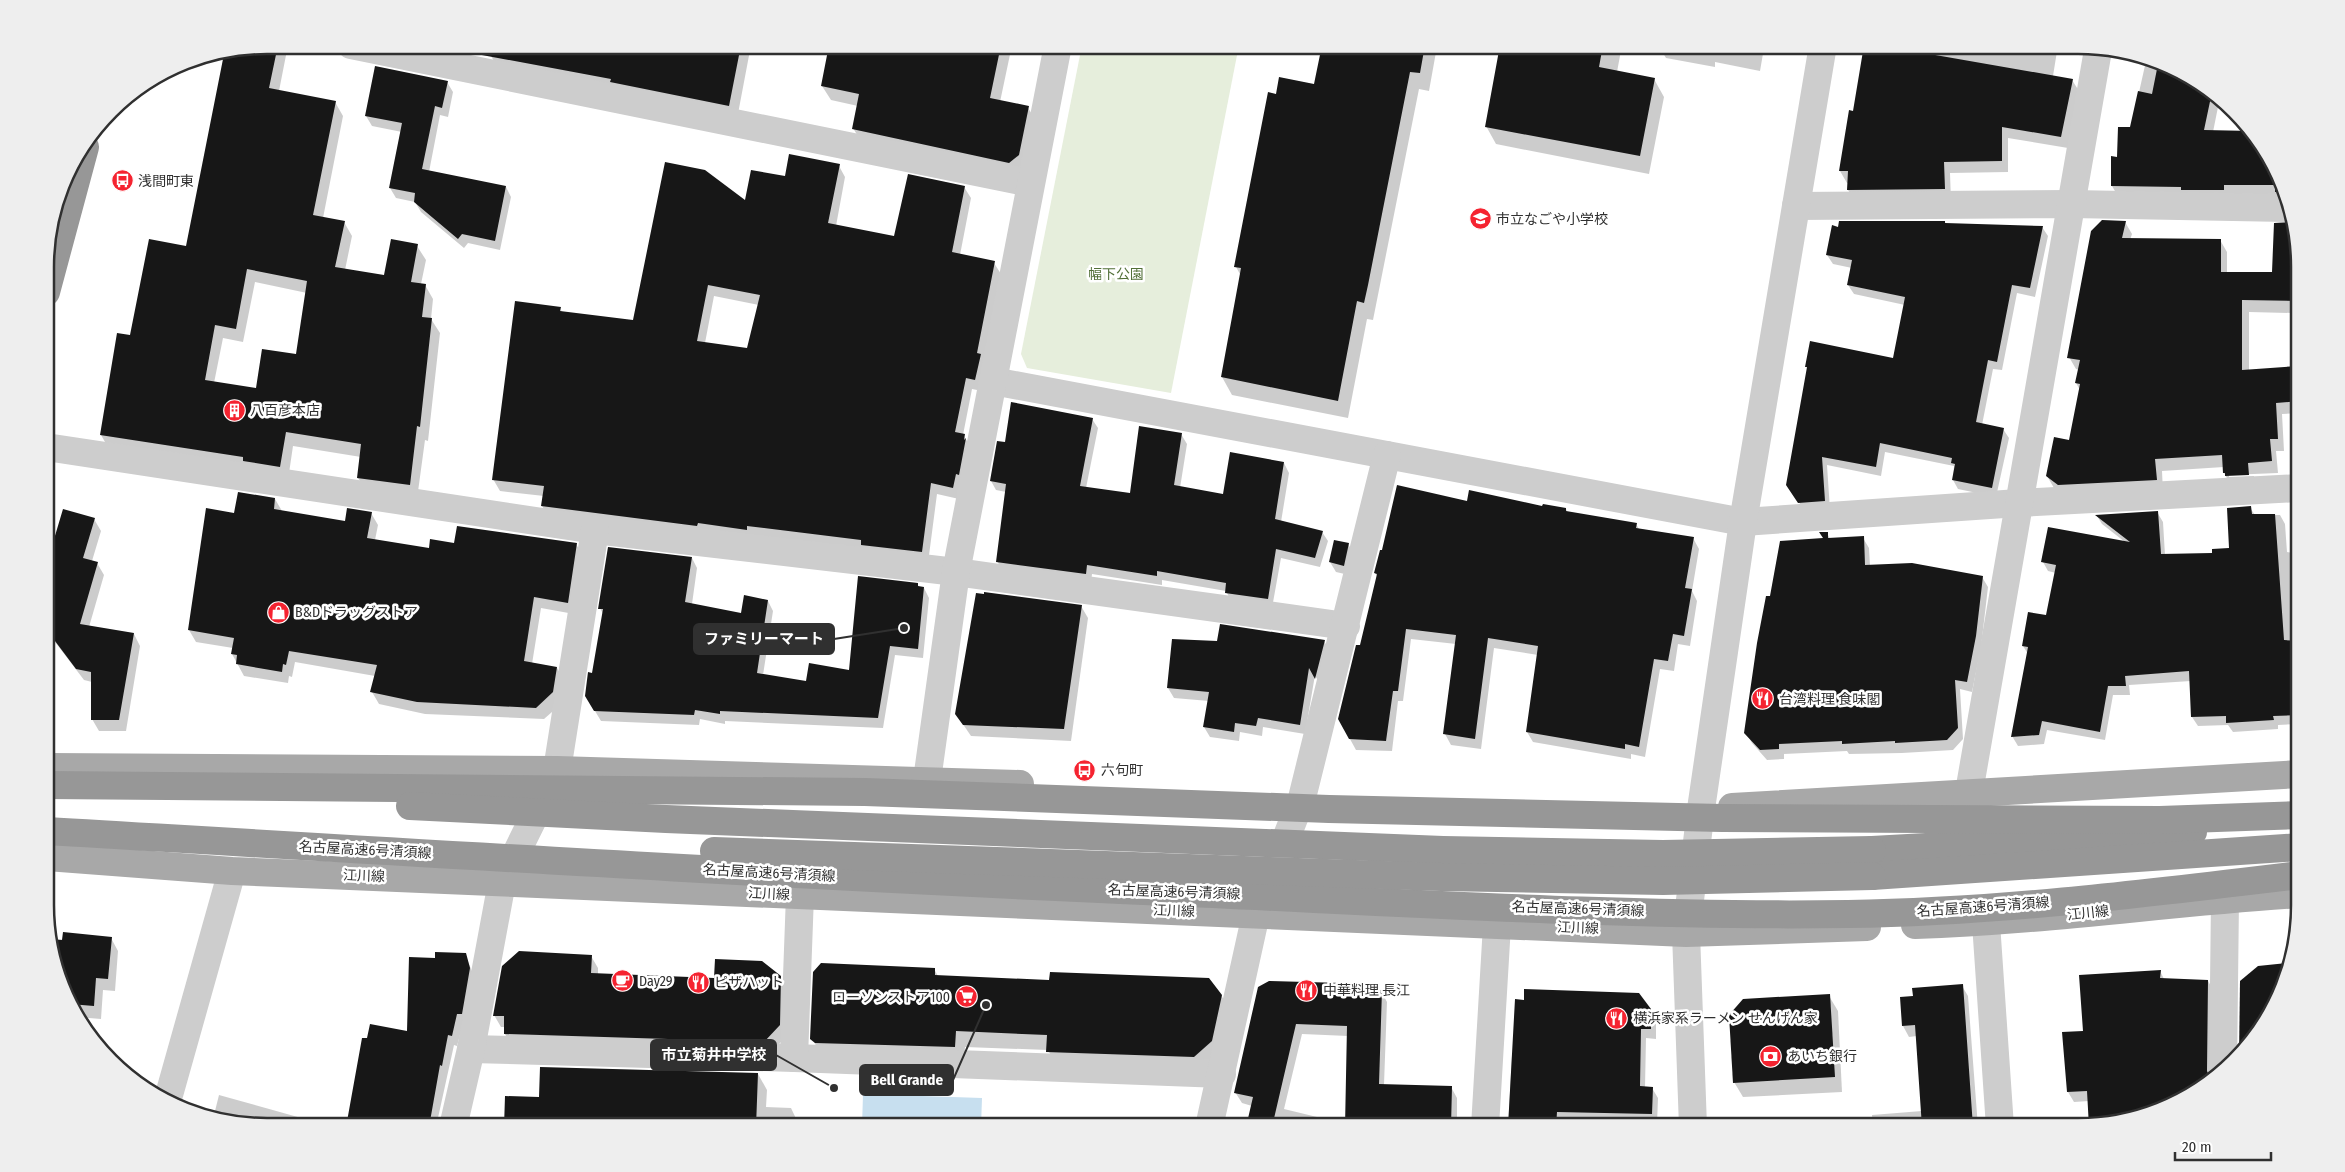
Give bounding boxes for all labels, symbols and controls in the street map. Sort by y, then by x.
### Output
bus stop icon: 浅間町東 [110,169,134,193]
place label: 浅間町東 [138,173,194,190]
school or university icon: 市立なごや小学校 [1468,207,1492,231]
place label: 市立なごや小学校 [1496,211,1608,228]
park label: 幅下公園 [1088,266,1144,283]
building icon: 八百彦本店 [222,398,246,422]
place label: 八百彦本店 [250,402,320,419]
shop icon: B&Dドラッグストア [267,600,291,624]
place label: B&Dドラッグストア [295,604,418,621]
callout: ファミリーマート [694,624,834,654]
text: ファミリーマート [704,630,824,648]
restaurant icon: 台湾料理 食味閣 [1751,687,1775,711]
place label: 台湾料理 食味閣 [1779,691,1880,708]
bus stop icon: 六句町 [1073,758,1097,782]
place label: 六句町 [1101,762,1143,779]
street label: 名古屋高速6号清須線 [298,838,432,862]
street label: 名古屋高速6号清須線 [702,861,836,885]
street label: 江川線 [343,867,385,885]
street label: 名古屋高速6号清須線 [1107,881,1241,903]
street label: 江川線 [748,884,790,904]
street label: 名古屋高速6号清須線 [1916,894,2050,920]
street label: 名古屋高速6号清須線 [1511,898,1645,920]
street label: 江川線 [1153,902,1195,920]
street label: 江川線 [2066,902,2110,924]
street label: 江川線 [1557,919,1599,937]
cafe icon: Day29 [611,969,635,993]
restaurant icon: ピザハット [686,970,710,994]
place label: Day29 [639,973,673,990]
place label: ピザハット [714,974,784,991]
restaurant icon: 中華料理 長江 [1295,978,1319,1002]
place label: 中華料理 長江 [1323,982,1410,999]
supermarket icon: ローソンストア100 [954,985,978,1009]
place label: ローソンストア100 [832,989,950,1006]
restaurant icon: 横浜家系ラーメン せんげん家 [1605,1006,1629,1030]
place label: 横浜家系ラーメン せんげん家 [1633,1010,1818,1027]
callout: 市立菊井中学校 [651,1040,776,1070]
bank icon: あいち銀行 [1759,1044,1783,1068]
text: 市立菊井中学校 [661,1046,767,1064]
place label: あいち銀行 [1787,1048,1857,1065]
callout: Bell Grande [860,1065,953,1095]
text: Bell Grande [871,1071,944,1089]
scale bar [2175,1130,2271,1162]
text: 20 m [2182,1138,2212,1156]

